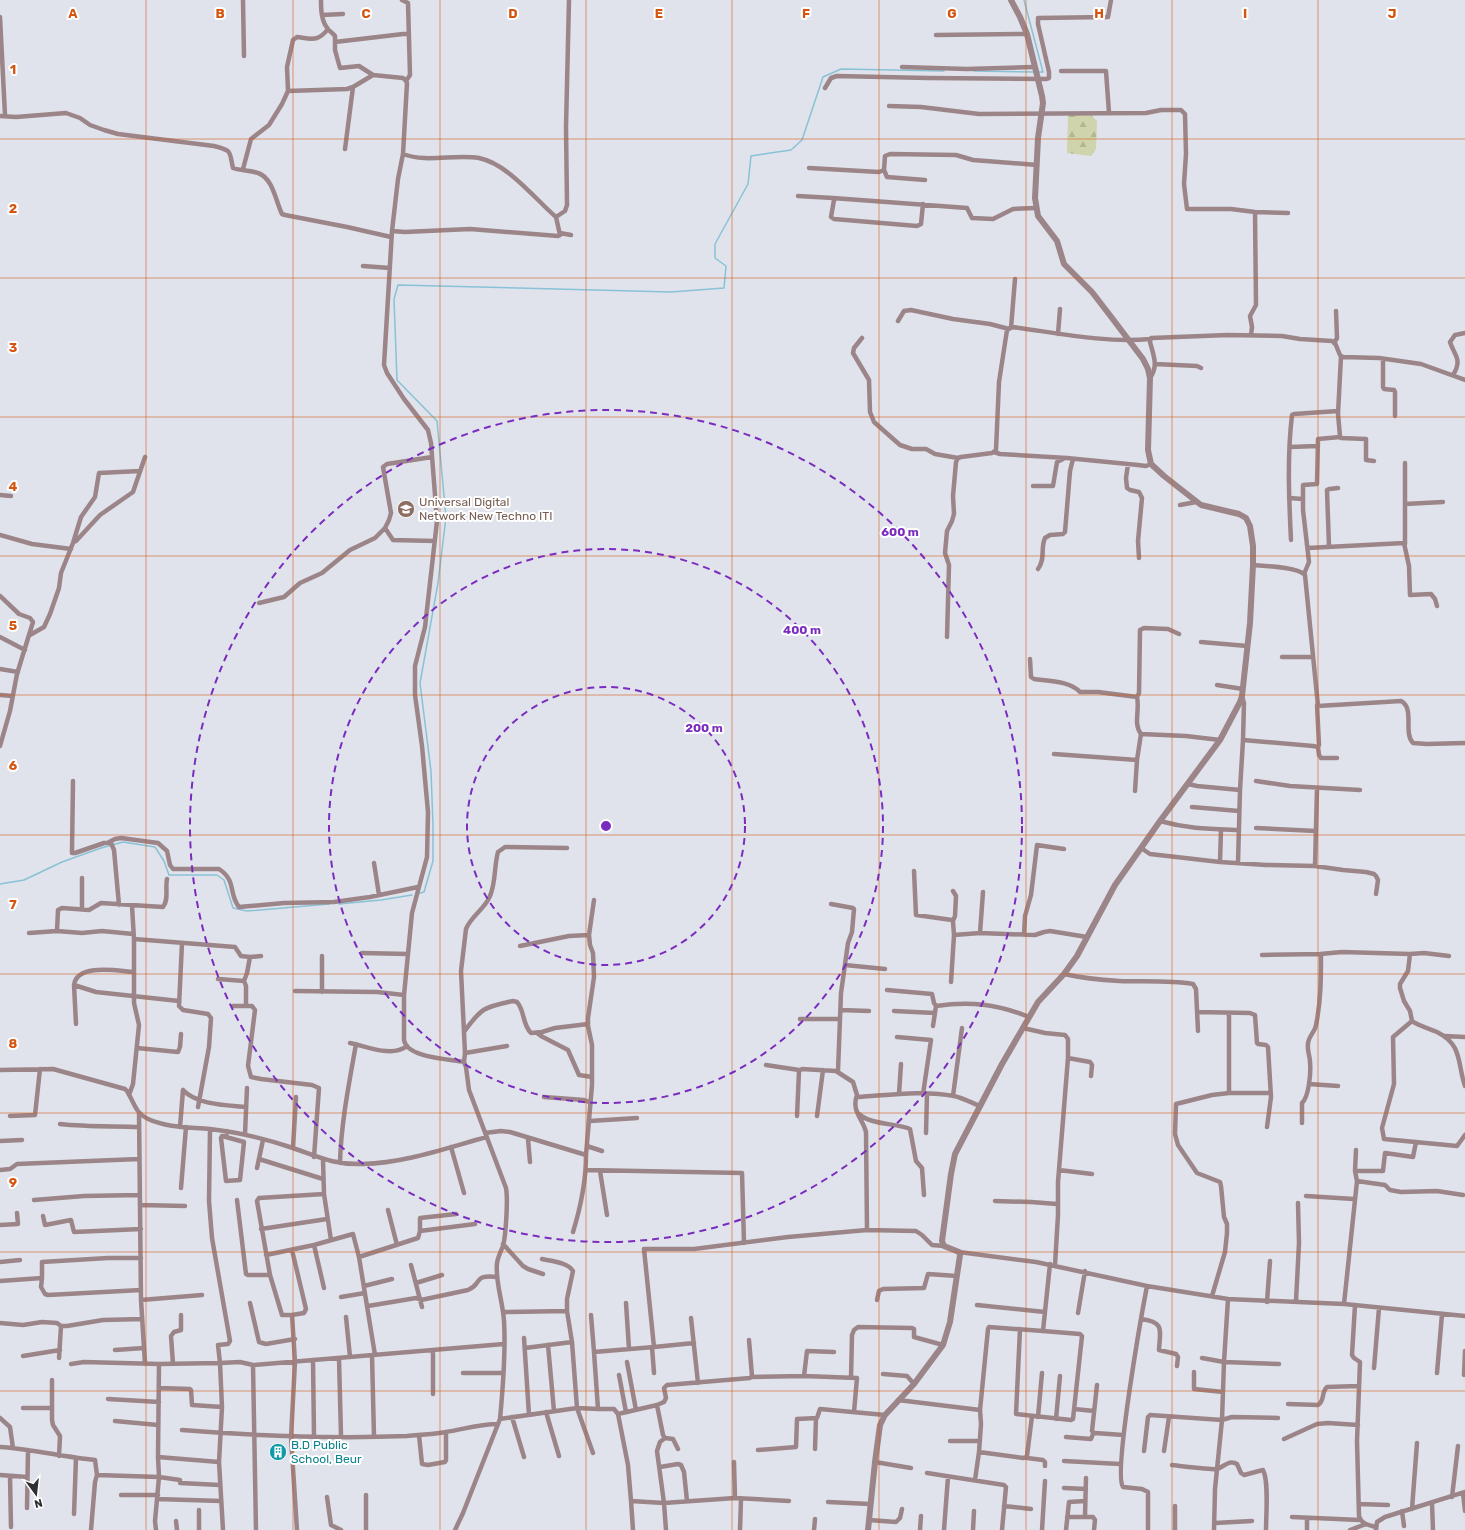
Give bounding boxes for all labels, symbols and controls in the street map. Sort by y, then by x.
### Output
text: A [68,6,78,21]
text: B [215,6,225,21]
text: C [361,6,371,21]
text: D [508,6,518,21]
text: E [655,6,663,21]
text: F [802,6,810,21]
text: G [947,6,957,21]
text: H [1094,6,1104,21]
text: I [1243,6,1247,21]
text: J [1388,6,1396,21]
text: 1 [10,62,16,77]
text: 2 [9,201,17,216]
text: 3 [9,340,18,355]
text: 4 [9,479,18,494]
place label: Universal Digital Network New Techno ITI [419,495,553,523]
school or university icon: Universal Digital Network New Techno ITI [396,499,416,519]
text: 600 m [881,525,919,539]
text: 5 [9,618,17,633]
text: 400 m [783,623,821,637]
text: 200 m [685,721,723,735]
text: 6 [9,758,18,773]
centre of rings [599,819,613,833]
text: 7 [9,897,17,912]
text: 8 [9,1036,18,1051]
text: 9 [9,1175,17,1190]
place label: B.D Public School, Beur [291,1438,362,1466]
building icon: B.D Public School, Beur [268,1442,288,1462]
north arrow [16,1474,56,1514]
text: N [33,1496,44,1511]

